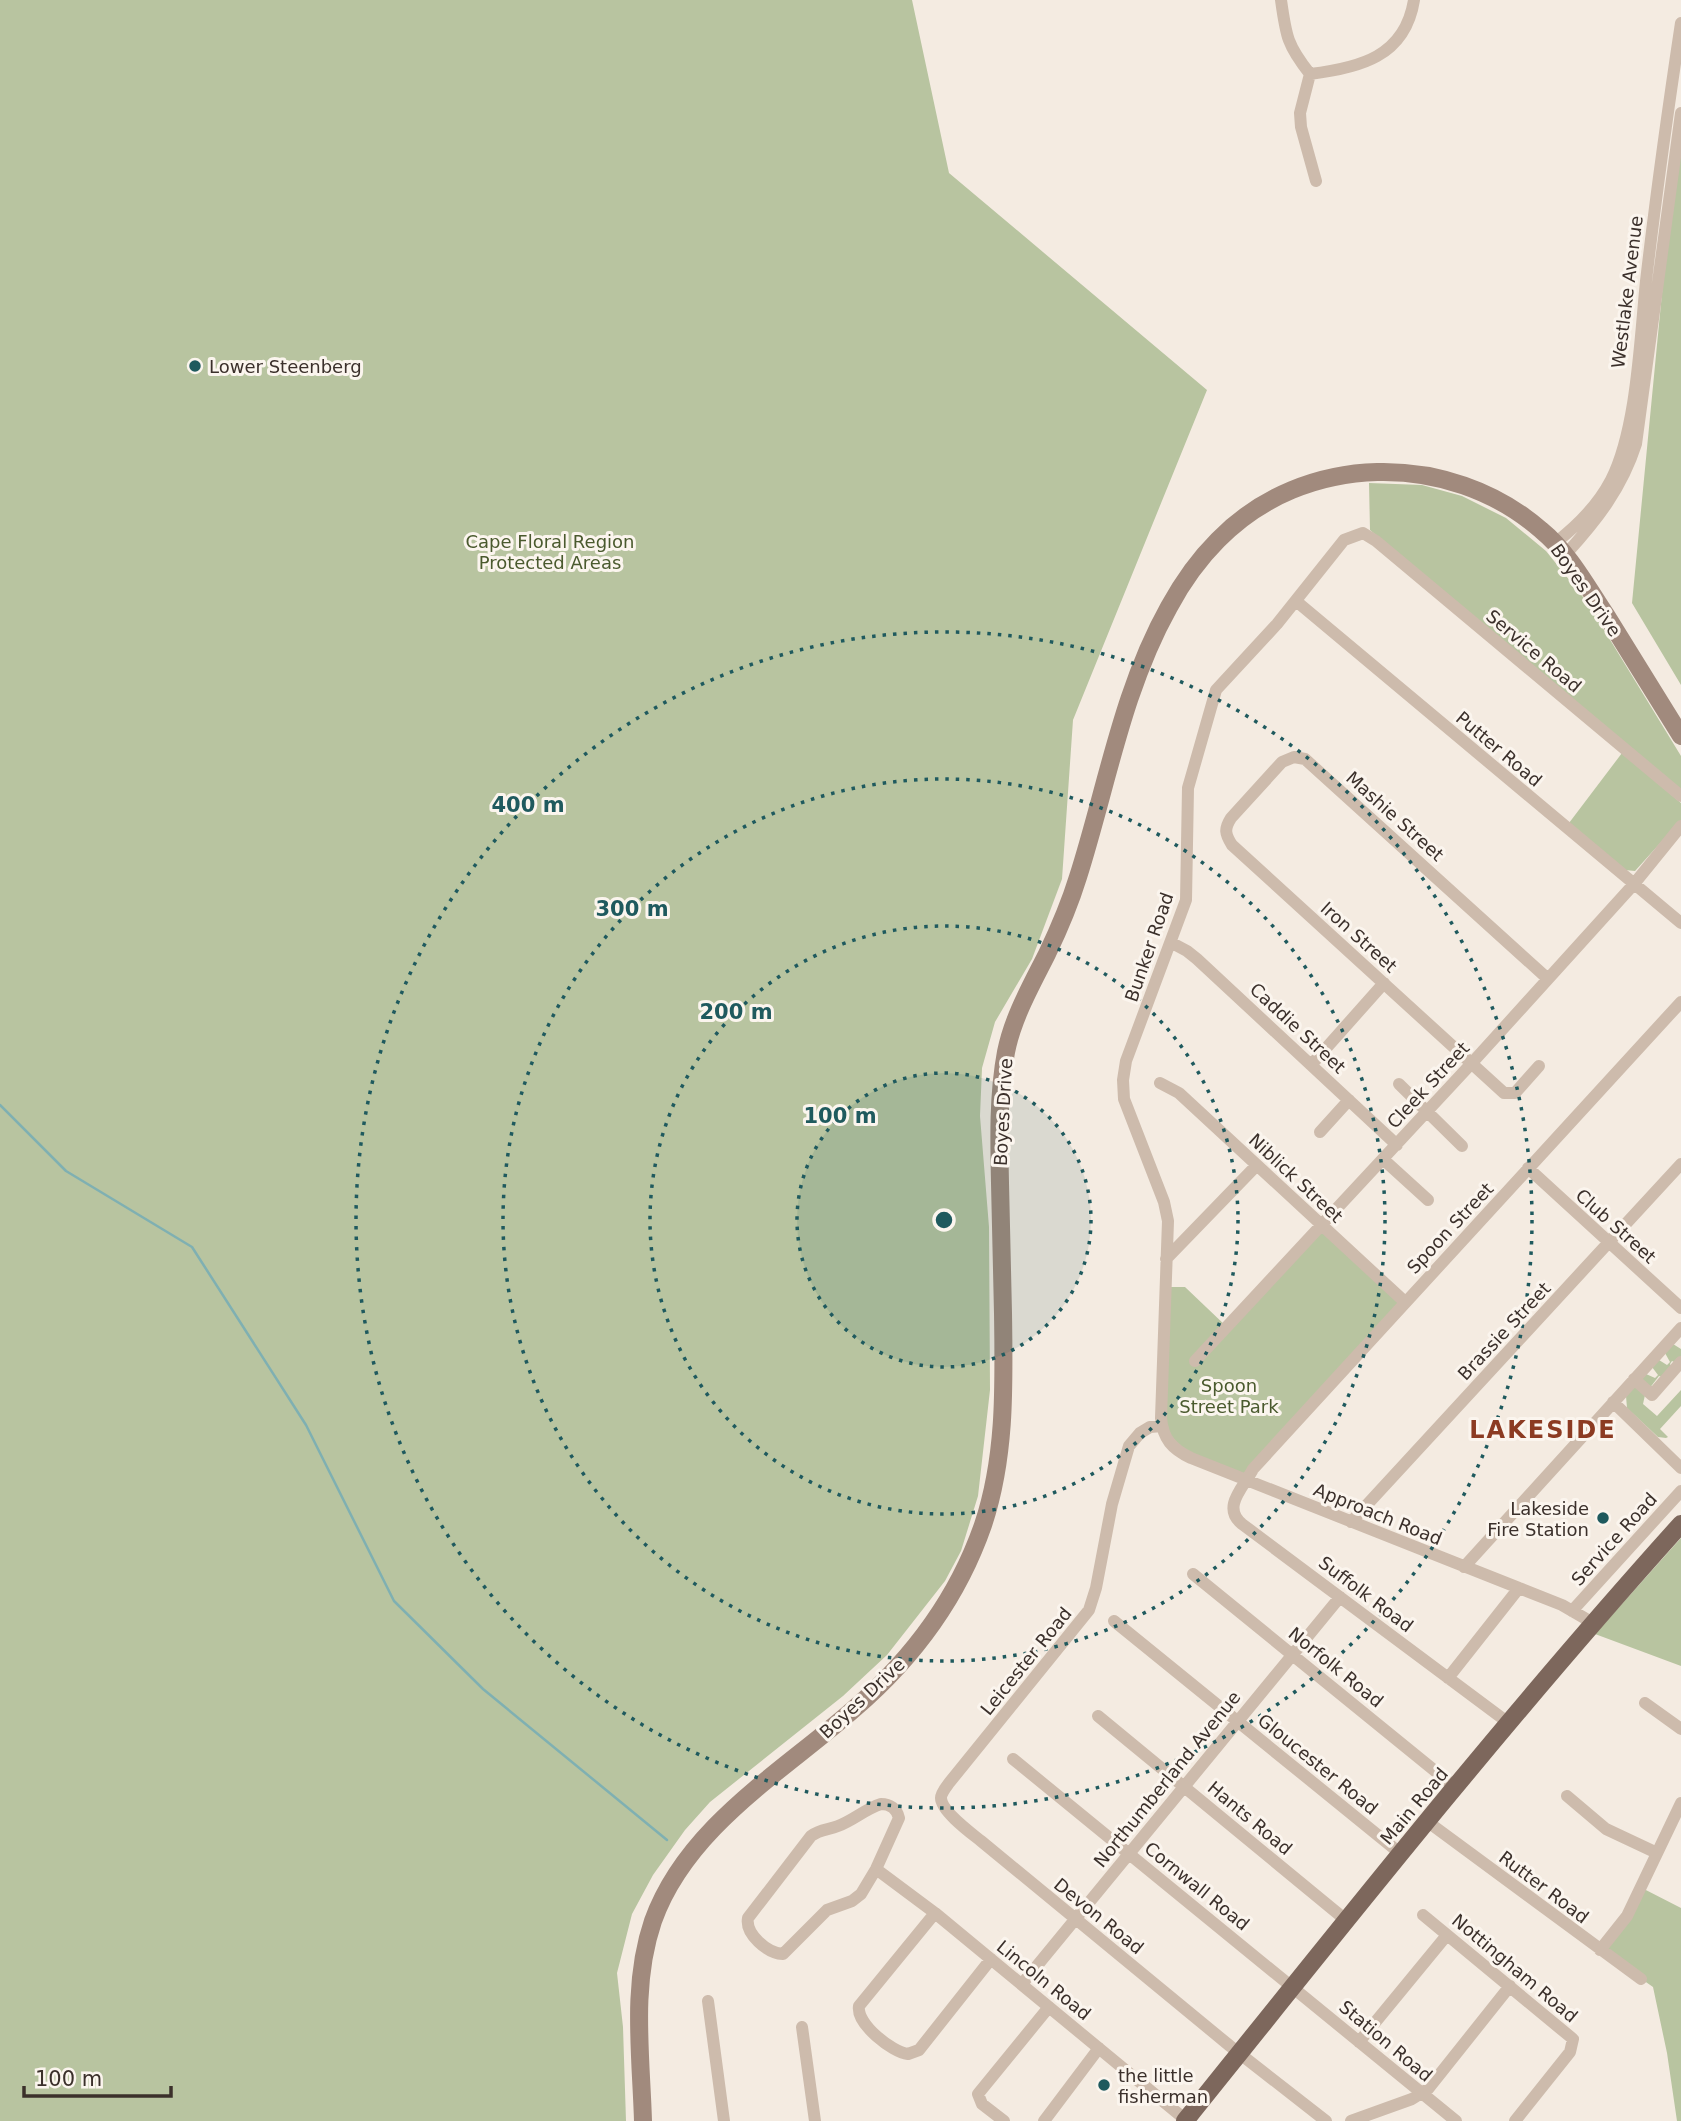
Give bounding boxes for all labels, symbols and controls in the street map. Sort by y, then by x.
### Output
street label: Westlake Avenue [1607,214,1647,370]
place label: Lower Steenberg [209,356,362,377]
marker: Lower Steenberg [187,358,203,374]
park label: Cape Floral Region Protected Areas [466,531,634,573]
street label: Boyes Drive [1546,540,1626,640]
street label: Service Road [1482,605,1586,697]
street label: Putter Road [1452,707,1546,791]
street label: Mashie Street [1342,767,1448,865]
text: 400 m [491,793,565,817]
street label: Bunker Road [1120,890,1178,1004]
text: 300 m [595,897,669,921]
street label: Iron Street [1317,897,1401,977]
street label: Caddie Street [1246,978,1350,1078]
text: 200 m [699,1000,773,1024]
street label: Cleek Street [1383,1037,1473,1133]
street label: Boyes Drive [990,1057,1016,1167]
text: 100 m [803,1104,877,1128]
street label: Niblick Street [1245,1129,1347,1227]
street label: Spoon Street [1403,1178,1497,1278]
street label: Club Street [1572,1184,1660,1268]
centre of rings [932,1208,956,1232]
street label: Brassie Street [1453,1278,1555,1384]
park label: Spoon Street Park [1179,1375,1279,1417]
district label: LAKESIDE [1469,1416,1617,1444]
street label: Approach Road [1311,1479,1445,1549]
street label: Service Road [1567,1488,1661,1590]
place label: Lakeside Fire Station [1487,1498,1589,1540]
marker: Lakeside Fire Station [1595,1510,1611,1526]
street label: Suffolk Road [1315,1552,1417,1636]
street label: Leicester Road [976,1603,1076,1719]
street label: Norfolk Road [1284,1622,1388,1712]
street label: Boyes Drive [815,1653,909,1743]
street label: Northumberland Avenue [1089,1687,1245,1871]
street label: Gloucester Road [1254,1709,1382,1819]
street label: Main Road [1376,1763,1452,1849]
street label: Hants Road [1204,1777,1296,1859]
street label: Cornwall Road [1140,1837,1254,1935]
street label: Rutter Road [1495,1847,1593,1927]
street label: Devon Road [1050,1874,1148,1958]
street label: Nottingham Road [1448,1909,1582,2027]
street label: Lincoln Road [993,1936,1095,2024]
street label: Station Road [1335,1996,1437,2086]
scale bar [24,2054,172,2098]
place label: the little fisherman [1118,2065,1208,2107]
text: 100 m [35,2067,102,2091]
marker: the little fisherman [1096,2077,1112,2093]

